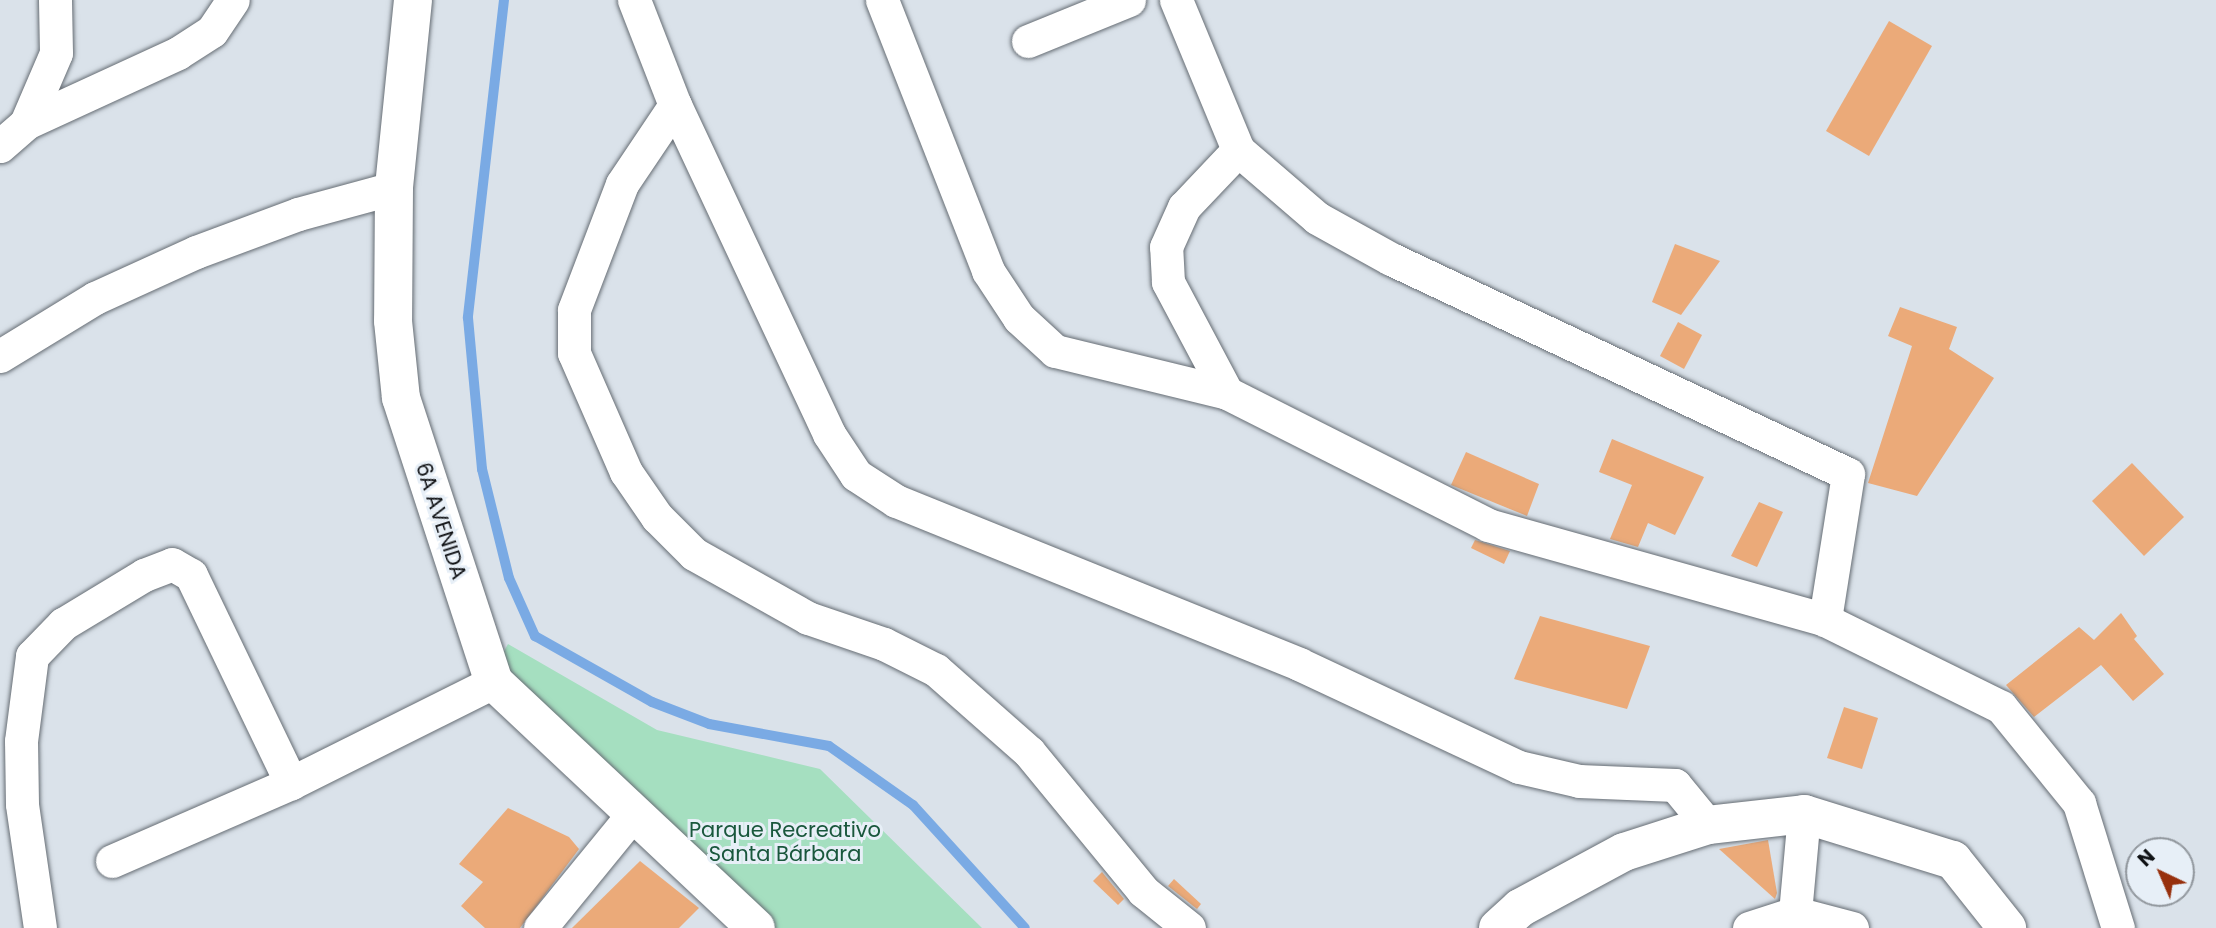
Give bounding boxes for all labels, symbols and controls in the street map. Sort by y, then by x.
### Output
street label: 6A AVENIDA [410,459,472,583]
park label: Parque Recreativo Santa Bárbara [689,817,881,867]
north arrow [2125,837,2195,907]
text: N [2132,843,2161,873]

